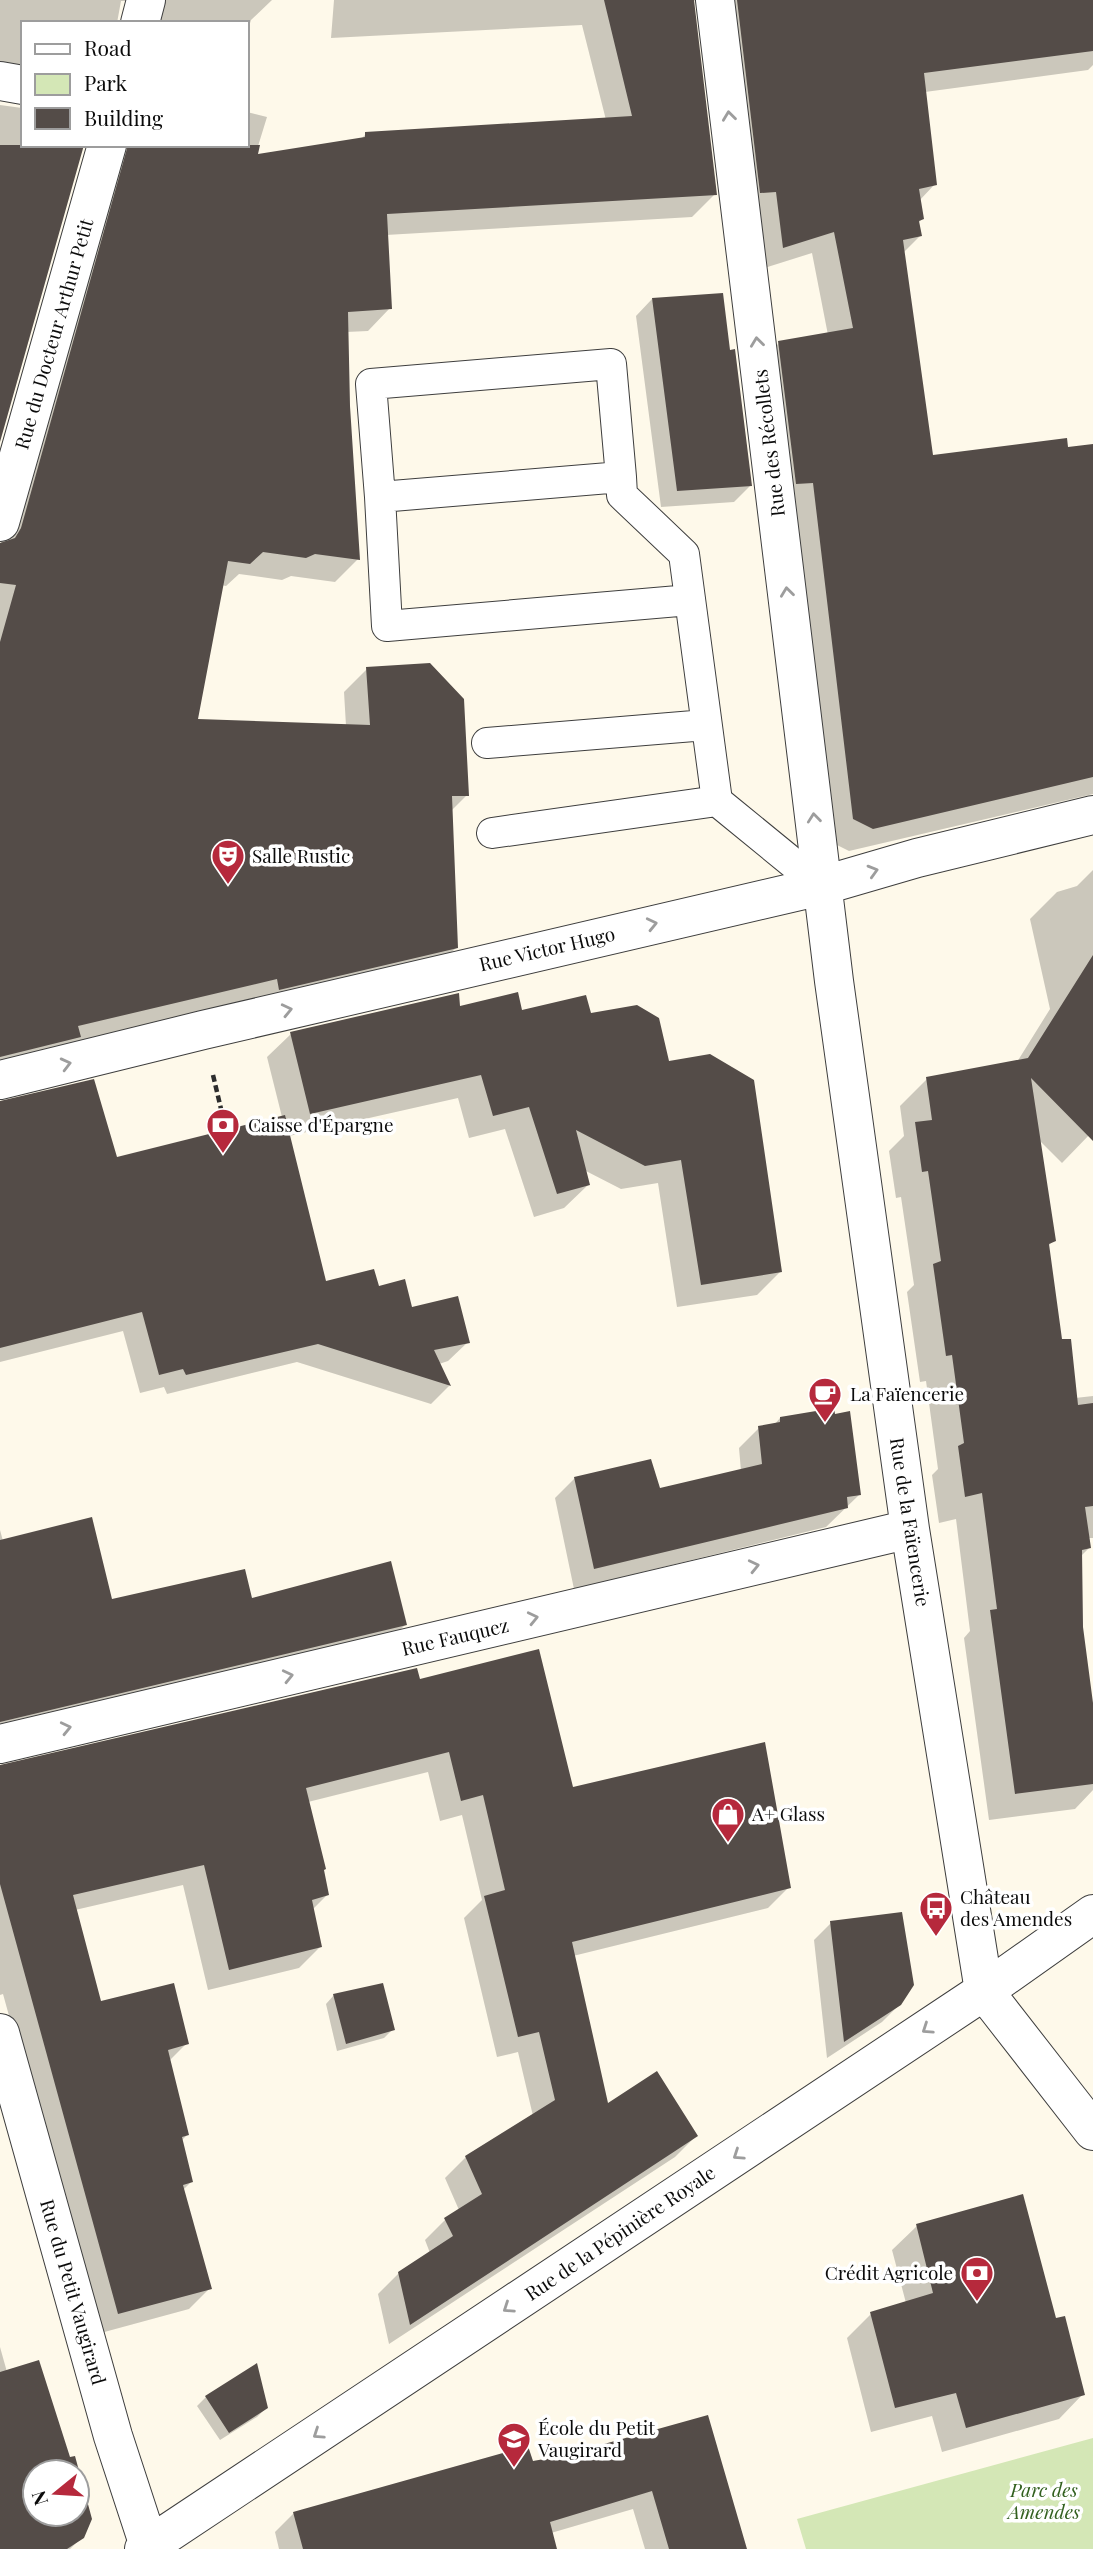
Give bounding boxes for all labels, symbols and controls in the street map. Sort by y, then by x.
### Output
legend [21,21,248,147]
text: Road [84,33,132,61]
text: Park [84,68,128,96]
text: Building [84,103,163,131]
one-way arrow [722,111,737,122]
street label: Rue du Docteur Arthur Petit [8,215,99,452]
one-way arrow [749,336,764,348]
street label: Rue des Récollets [746,368,790,518]
one-way arrow [780,587,795,598]
one-way arrow [807,812,822,824]
theatre icon: Salle Rustic [209,837,247,886]
place label: Salle Rustic [252,842,350,868]
one-way arrow [867,865,879,879]
one-way arrow [646,918,658,933]
street label: Rue Victor Hugo [476,920,617,976]
one-way arrow [281,1004,293,1018]
one-way arrow [60,1058,72,1072]
bank icon: Caisse d'Épargne [204,1106,242,1155]
place label: Caisse d'Épargne [248,1111,394,1137]
cafe icon: La Faïencerie [806,1375,844,1424]
place label: La Faïencerie [850,1380,964,1406]
street label: Rue de la Faïencerie [885,1435,937,1608]
one-way arrow [748,1560,760,1574]
street label: Rue Fauquez [399,1611,511,1661]
one-way arrow [527,1612,539,1626]
one-way arrow [282,1670,294,1684]
one-way arrow [60,1722,72,1737]
shop icon: A+ Glass [709,1795,747,1844]
place label: A+ Glass [751,1800,825,1826]
place label: Château des Amendes [960,1883,1072,1931]
bus stop icon: Château des Amendes [917,1889,955,1938]
one-way arrow [922,2021,935,2034]
one-way arrow [733,2147,746,2159]
street label: Rue de la Pépinière Royale [519,2159,720,2306]
street label: Rue du Petit Vaugirard [35,2196,113,2387]
bank icon: Crédit Agricole [958,2254,996,2303]
place label: Crédit Agricole [825,2259,953,2285]
one-way arrow [502,2300,515,2313]
place label: École du Petit Vaugirard [537,2414,655,2462]
school or university icon: École du Petit Vaugirard [495,2420,533,2469]
one-way arrow [313,2425,326,2438]
north arrow [21,2458,91,2528]
park label: Parc des Amendes [1006,2476,1080,2524]
text: N [24,2488,53,2509]

